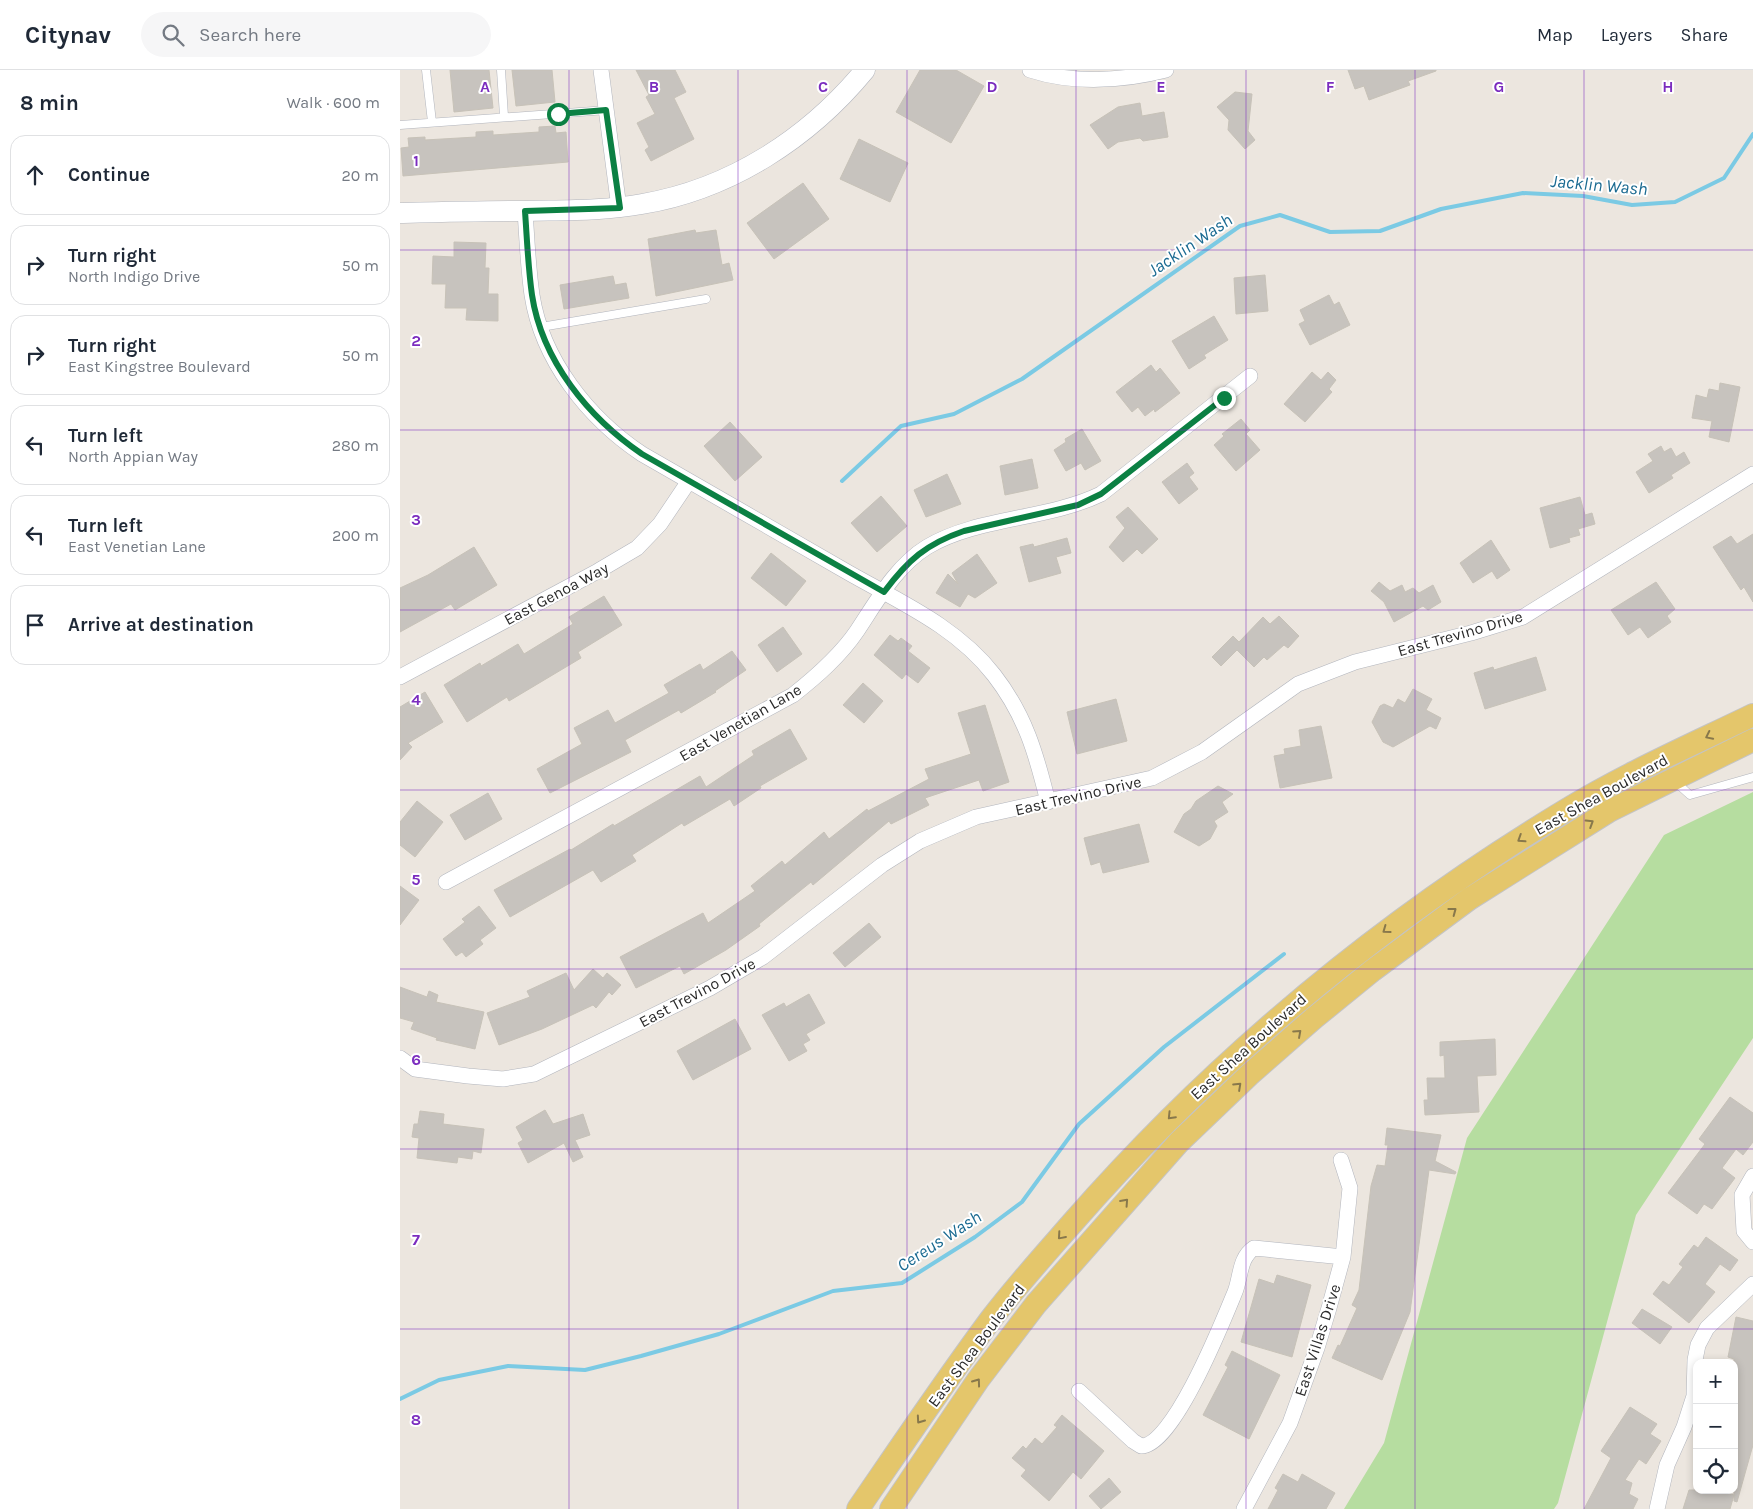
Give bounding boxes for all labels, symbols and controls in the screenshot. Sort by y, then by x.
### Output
search box [141,12,491,57]
text: Citynav [25,21,111,49]
icon: search [159,21,187,49]
text: Search here [199,24,301,46]
text: Map [1537,24,1573,46]
text: Layers [1601,24,1653,46]
text: Share [1681,24,1728,46]
text: A [480,77,490,96]
text: B [649,77,659,96]
text: C [818,77,828,96]
text: D [987,77,998,96]
text: E [1156,77,1166,96]
text: F [1326,77,1335,96]
text: G [1494,77,1504,96]
text: H [1662,77,1674,96]
text: 8 min [20,91,79,115]
text: Walk · 600 m [287,93,380,112]
route start [547,103,570,126]
text: 1 [413,151,419,170]
icon: ahead [21,161,49,189]
text: Continue [68,164,150,186]
text: 20 m [341,166,379,185]
water label: Jacklin Wash [1550,170,1648,200]
water label: Jacklin Wash [1143,209,1237,281]
text: Turn right [68,245,157,267]
icon: right [21,251,49,279]
text: 50 m [342,256,379,275]
text: North Indigo Drive [68,267,200,286]
text: 2 [411,331,421,350]
text: Turn right [68,335,157,357]
icon: right [21,341,49,369]
text: 50 m [342,346,379,365]
text: East Kingstree Boulevard [68,357,251,376]
route end [1213,387,1236,410]
text: Turn left [68,425,143,447]
icon: left [21,431,49,459]
text: 280 m [332,436,379,455]
text: North Appian Way [68,447,198,466]
text: 3 [411,510,421,529]
text: Turn left [68,515,143,537]
icon: left [21,521,49,549]
text: 200 m [332,526,379,545]
text: East Venetian Lane [68,537,206,556]
street label: East Genoa Way [501,558,612,629]
street label: East Trevino Drive [1395,607,1525,660]
icon: arrive [21,611,49,639]
text: Arrive at destination [68,614,254,636]
street label: East Venetian Lane [676,680,805,765]
text: 4 [411,690,421,709]
one-way arrow [1705,730,1714,740]
street label: East Shea Boulevard [1531,750,1671,839]
street label: East Trevino Drive [1013,772,1143,819]
one-way arrow [1584,820,1593,830]
one-way arrow [1517,833,1526,842]
text: 5 [411,870,421,889]
one-way arrow [1447,908,1457,917]
one-way arrow [1382,924,1392,933]
street label: East Trevino Drive [636,954,759,1031]
street label: East Shea Boulevard [1186,989,1310,1103]
one-way arrow [1292,1030,1301,1039]
text: 6 [411,1050,421,1069]
one-way arrow [1232,1083,1241,1092]
one-way arrow [1168,1110,1177,1119]
one-way arrow [1119,1199,1128,1208]
water label: Cereus Wash [893,1206,985,1276]
text: 7 [412,1230,420,1249]
one-way arrow [1057,1230,1066,1239]
street label: East Shea Boulevard [924,1280,1029,1411]
street label: East Villas Drive [1290,1282,1345,1399]
map controls [1693,1359,1738,1494]
button: + [1693,1359,1738,1404]
one-way arrow [971,1378,980,1388]
button: − [1693,1404,1738,1449]
text: 8 [411,1410,421,1429]
one-way arrow [917,1414,926,1424]
button: locate [1693,1449,1738,1494]

